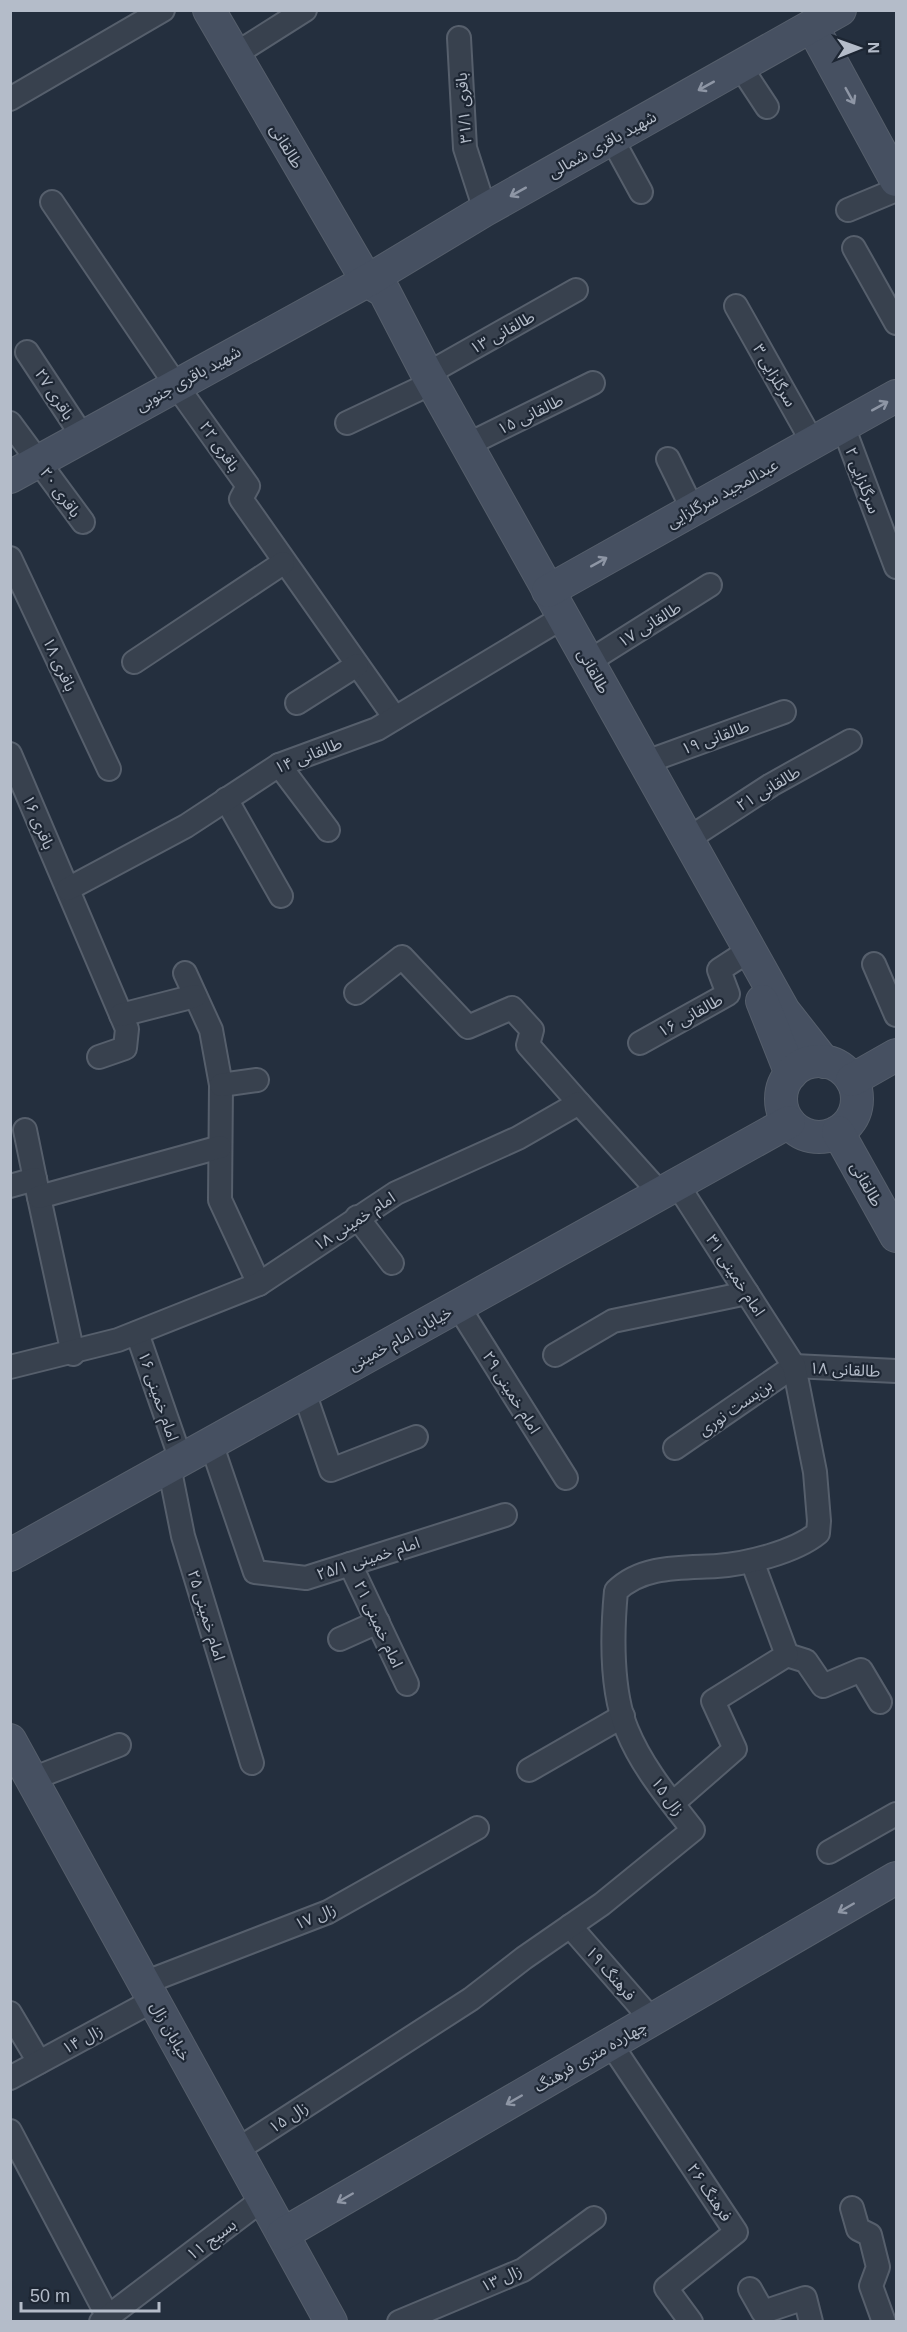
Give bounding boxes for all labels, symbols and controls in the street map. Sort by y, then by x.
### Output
north arrow [829,18,889,78]
text: N [865,42,882,54]
street label: باقری ۳۱/۱ [453,72,475,144]
one-way arrow [698,80,715,92]
one-way arrow [844,87,856,104]
street label: شهید باقری شمالی [545,108,660,182]
street label: طالقانی [266,121,306,172]
one-way arrow [509,186,526,198]
street label: طالقانی ۱۳ [467,308,538,358]
street label: سرگلزایی ۳ [749,341,799,410]
street label: شهید باقری جنوبی [133,343,244,415]
street label: باقری ۲۷ [31,366,77,424]
street label: طالقانی ۱۵ [495,391,566,439]
one-way arrow [871,399,888,411]
street label: باقری ۲۲ [195,418,243,475]
street label: سرگلزایی ۲ [841,445,883,516]
street label: عبدالمجید سرگلزایی [664,456,781,532]
street label: باقری ۲۰ [36,464,84,521]
one-way arrow [590,556,608,567]
street label: طالقانی ۱۷ [615,598,685,651]
street label: باقری ۱۸ [39,635,79,694]
street label: طالقانی [574,646,613,697]
street label: طالقانی ۱۹ [679,717,752,759]
street label: طالقانی ۱۴ [272,734,345,778]
street label: طالقانی ۲۱ [733,763,804,815]
street label: باقری ۱۶ [19,792,58,852]
street label: طالقانی ۱۶ [655,991,726,1041]
street label: طالقانی [847,1159,886,1210]
street label: امام خمینی ۱۸ [310,1189,400,1257]
street label: امام خمینی ۳۱ [700,1231,768,1321]
street label: خیابان امام خمینی [346,1303,457,1377]
street label: امام خمینی ۲۹ [476,1348,544,1439]
street label: امام خمینی ۱۶ [131,1349,182,1445]
street label: طالقانی ۱۸ [809,1359,881,1381]
street label: بن‌بست نوری [695,1376,776,1440]
street label: امام خمینی ۲۵/۱ [314,1534,423,1587]
street label: امام خمینی ۲۵ [181,1568,228,1664]
street label: امام خمینی ۲۱ [347,1578,406,1672]
street label: زال ۱۵ [646,1774,687,1820]
street label: زال ۱۷ [292,1900,339,1935]
one-way arrow [838,1902,855,1914]
street label: فرهنگ ۱۹ [582,1943,639,2004]
street label: خیابان زال [146,1999,194,2065]
street label: چهارده متری فرهنگ [531,2017,650,2097]
street label: زال ۱۴ [59,2022,106,2059]
one-way arrow [506,2095,523,2107]
street label: زال ۱۵ [266,2099,312,2138]
street label: فرهنگ ۲۶ [683,2160,735,2225]
one-way arrow [337,2193,354,2205]
street label: بسیج ۱۱ [183,2215,242,2267]
street label: زال ۱۳ [478,2262,525,2297]
scale bar [21,2275,159,2313]
text: 50 m [30,2286,70,2306]

